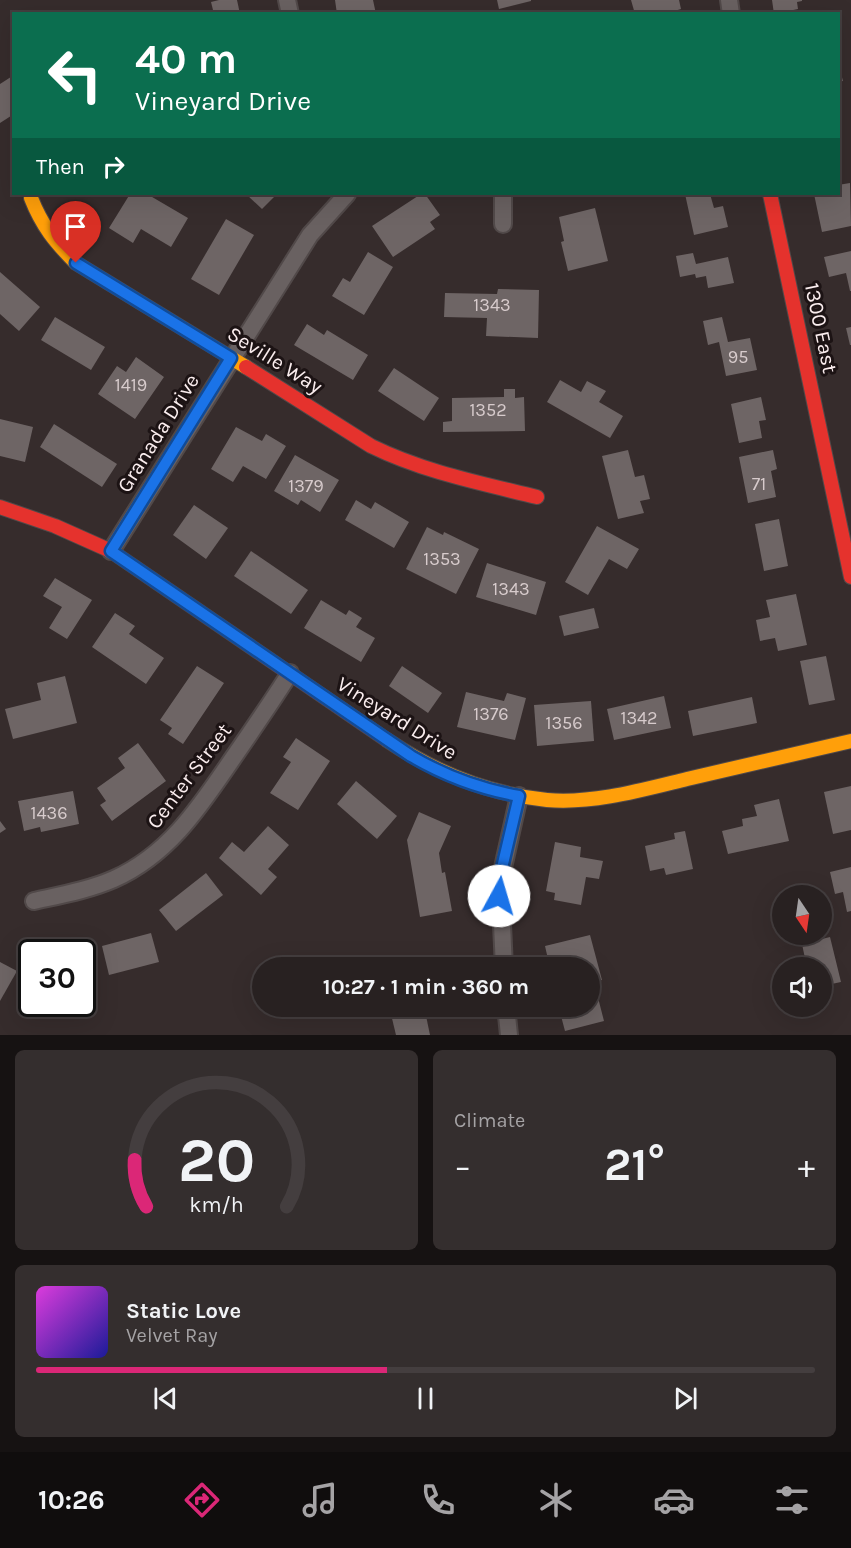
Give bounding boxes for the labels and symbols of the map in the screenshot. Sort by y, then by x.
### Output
pin [50,201,101,263]
street label: 1300 East [800,281,842,375]
house number: 1343 [473,294,511,316]
street label: Seville Way [223,321,327,399]
house number: 95 [728,346,748,368]
street label: Granada Drive [112,369,204,497]
house number: 1419 [115,374,147,396]
house number: 1352 [469,399,507,421]
house number: 71 [752,473,766,495]
house number: 1379 [288,475,324,497]
house number: 1353 [423,548,461,570]
house number: 1343 [492,578,530,600]
street label: Vineyard Drive [333,672,461,764]
house number: 1376 [473,703,509,725]
house number: 1342 [620,707,658,729]
house number: 1356 [545,712,583,734]
street label: Center Street [142,719,236,833]
house number: 1436 [31,802,67,824]
position arrow [467,864,531,928]
north arrow [772,885,832,945]
speed limit sign: 30 [18,939,96,1017]

